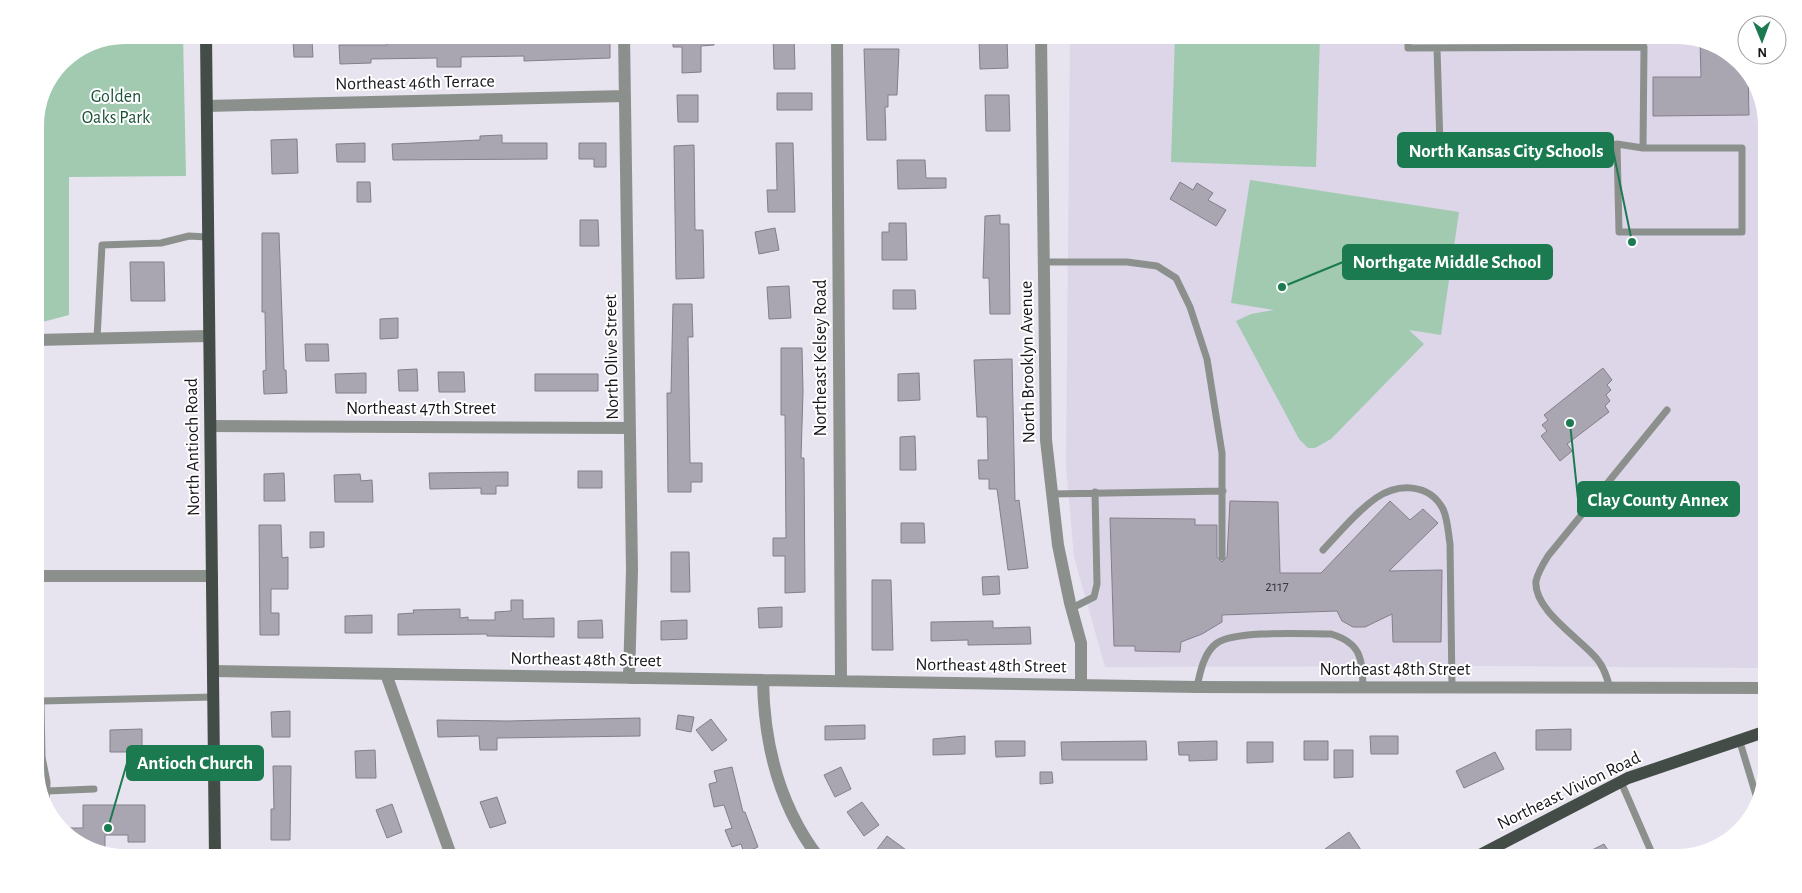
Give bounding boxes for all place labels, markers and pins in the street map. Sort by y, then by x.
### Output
callout: North Kansas City Schools [1398,133,1613,167]
callout: Northgate Middle School [1343,245,1552,279]
callout: Clay County Annex [1578,482,1739,516]
callout: Antioch Church [127,746,263,780]

